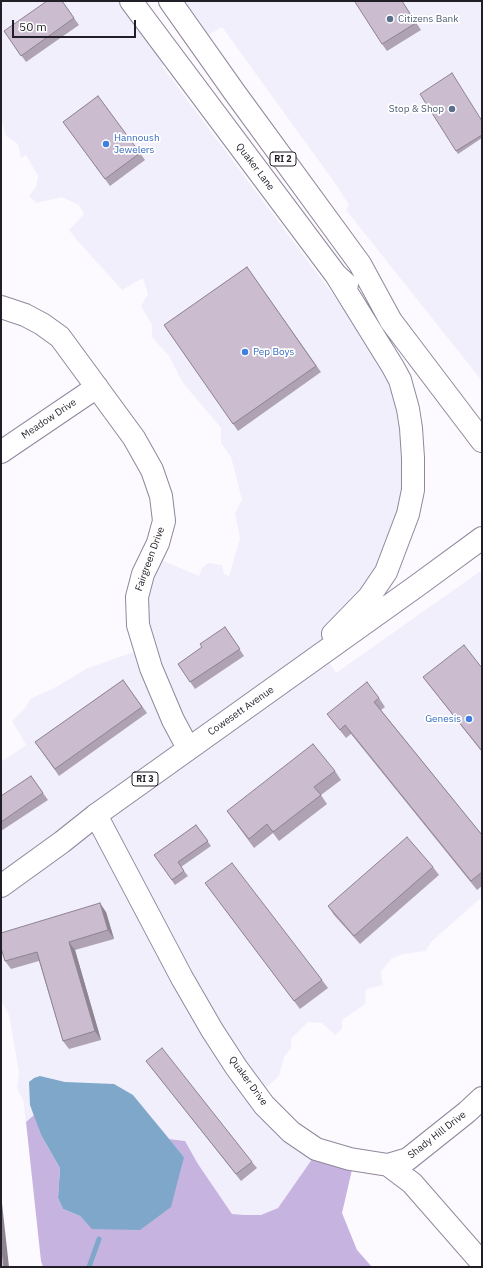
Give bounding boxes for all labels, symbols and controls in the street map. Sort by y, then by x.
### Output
scale bar [14,12,138,38]
place label: Citizens Bank [398,13,458,25]
marker: Citizens Bank [385,14,395,24]
text: 50 m [19,19,47,34]
place label: Stop & Shop [389,103,444,115]
marker: Stop & Shop [447,104,457,114]
place label: Hannoush Jewelers [114,132,160,156]
marker: Hannoush Jewelers [101,139,111,149]
street label: Quaker Lane [233,141,277,193]
road number: RI 2 [270,152,296,166]
place label: Pep Boys [253,346,294,358]
marker: Pep Boys [240,347,250,357]
street label: Meadow Drive [19,396,79,442]
street label: Fairgreen Drive [133,525,167,593]
street label: Cowesett Avenue [206,684,276,738]
place label: Genesis [425,713,461,725]
marker: Genesis [464,714,474,724]
road number: RI 3 [132,772,158,786]
street label: Quaker Drive [226,1054,270,1108]
street label: Shady Hill Drive [406,1109,468,1161]

